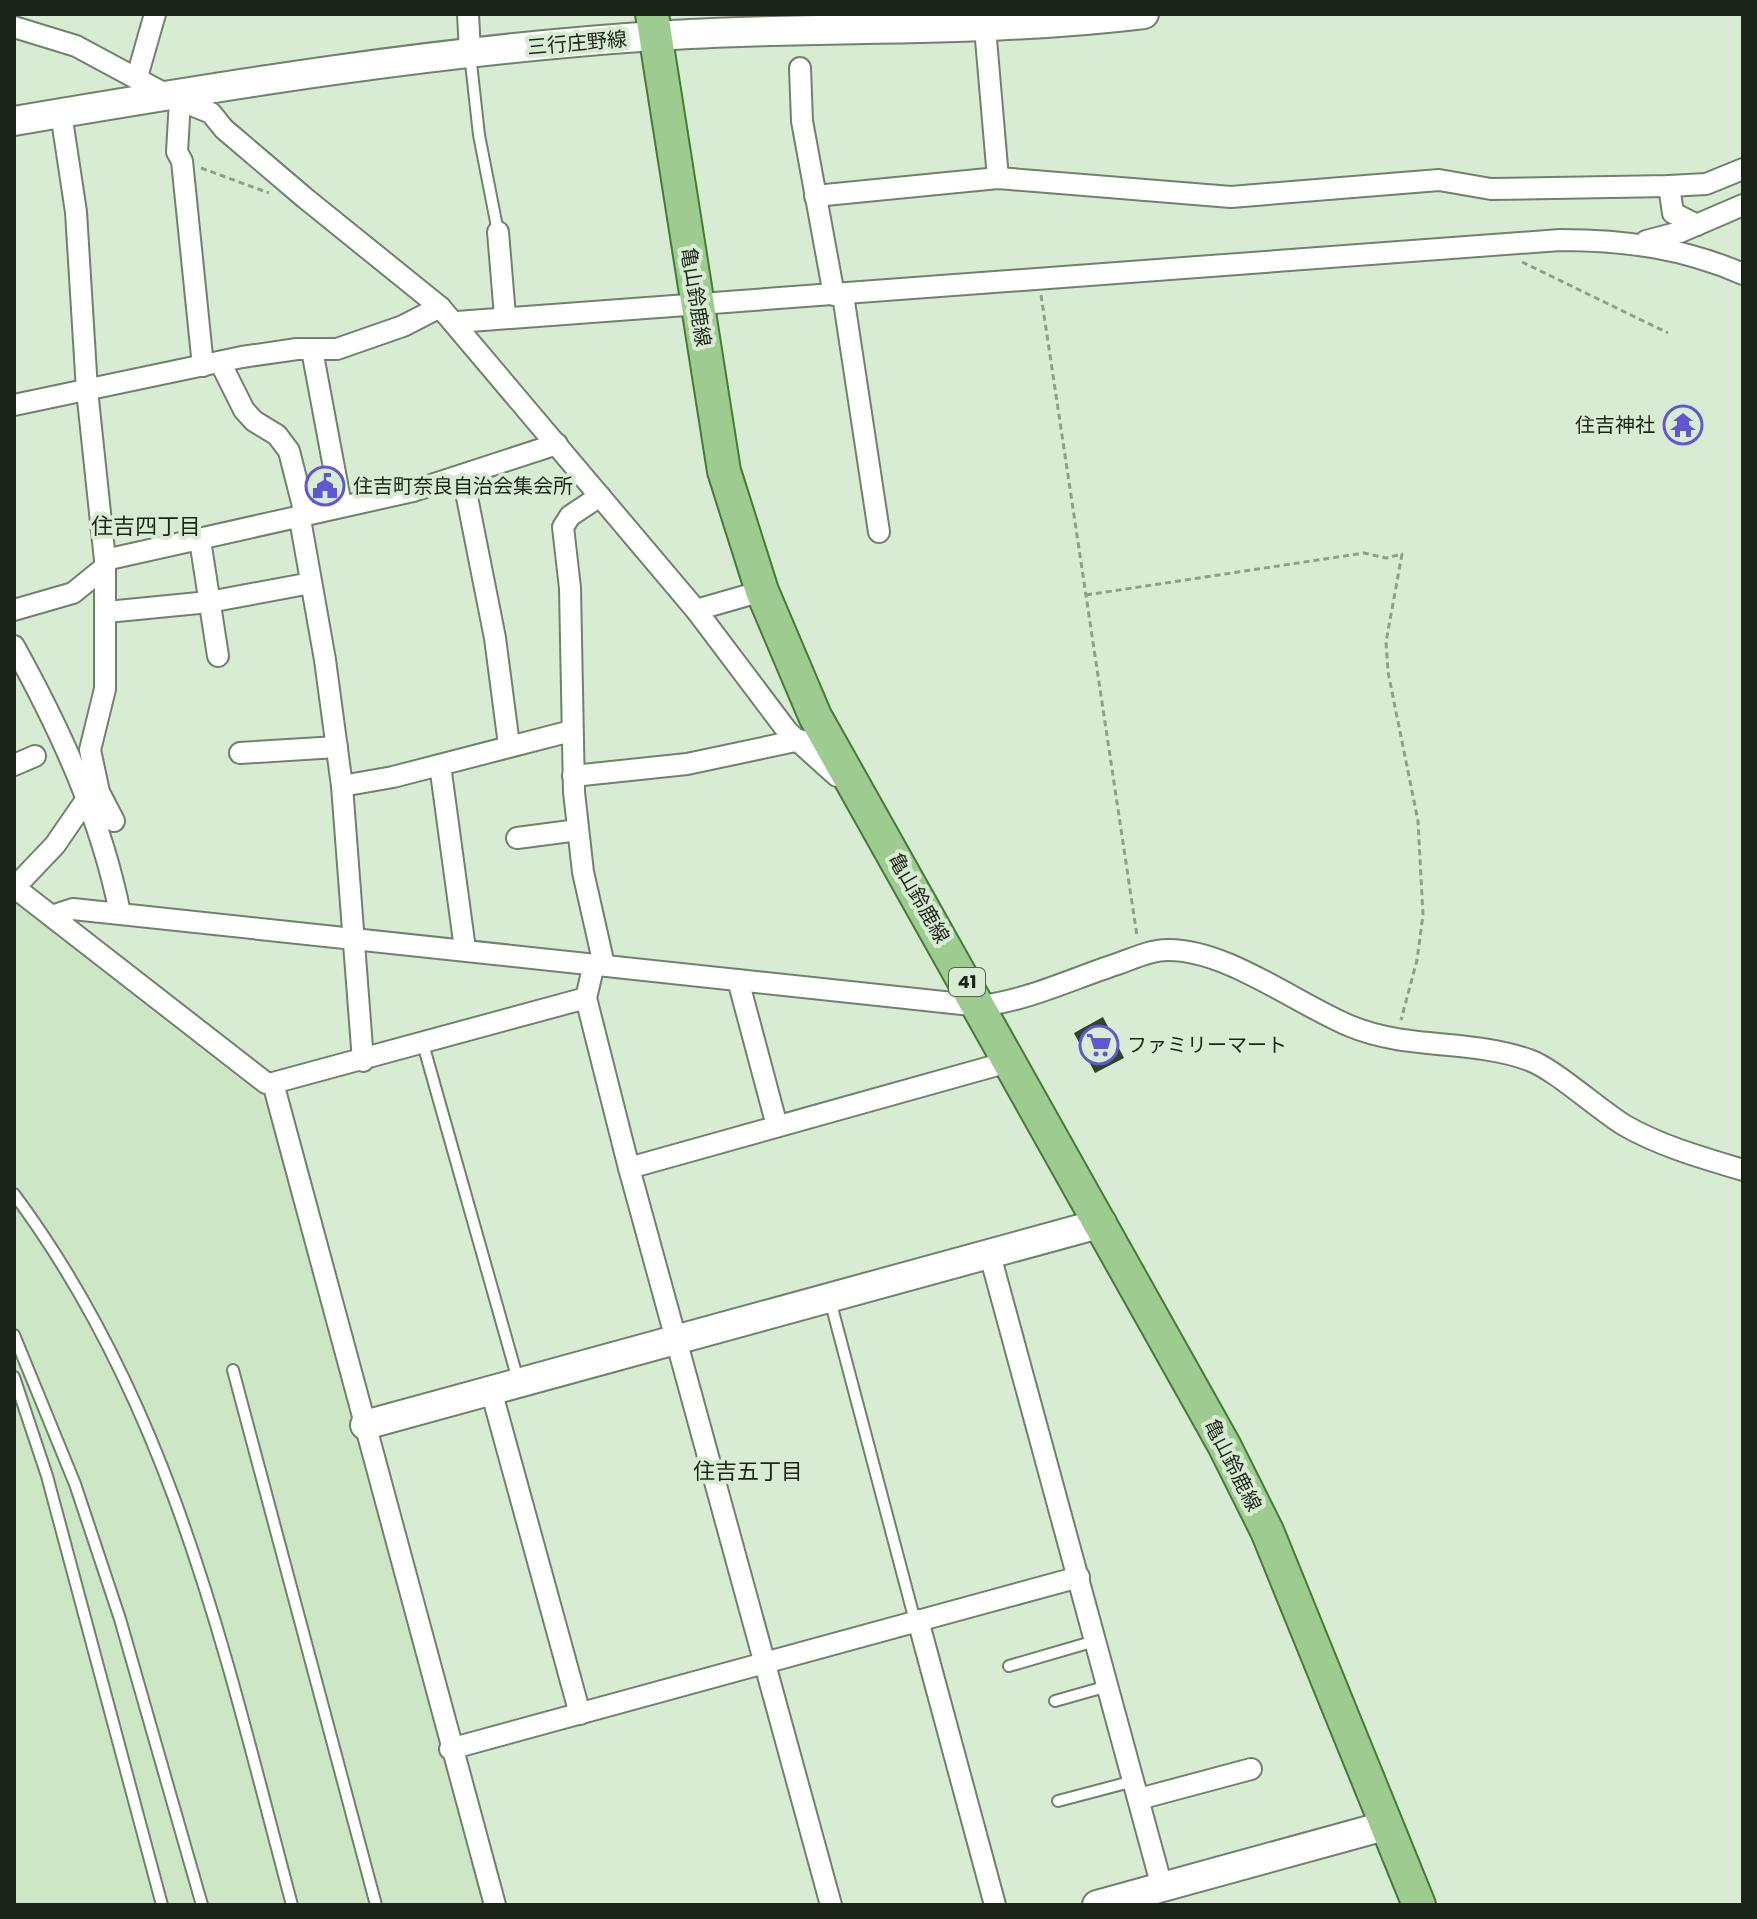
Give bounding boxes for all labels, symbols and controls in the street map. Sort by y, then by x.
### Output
street label: 三行庄野線 [526,25,628,61]
street label: 亀山鈴鹿線 [674,245,718,349]
temple icon: 住吉神社 [1662,404,1704,446]
place label: 住吉神社 [1575,411,1655,439]
public building icon: 住吉町奈良自治会集会所 [304,465,346,507]
place label: 住吉町奈良自治会集会所 [353,472,573,500]
district label: 住吉四丁目 [91,511,201,542]
street label: 亀山鈴鹿線 [882,848,956,948]
road number: 41 [949,968,985,996]
supermarket icon: ファミリーマート [1078,1024,1120,1066]
place label: ファミリーマート [1127,1031,1287,1059]
street label: 亀山鈴鹿線 [1198,1414,1268,1516]
district label: 住吉五丁目 [693,1456,803,1487]

